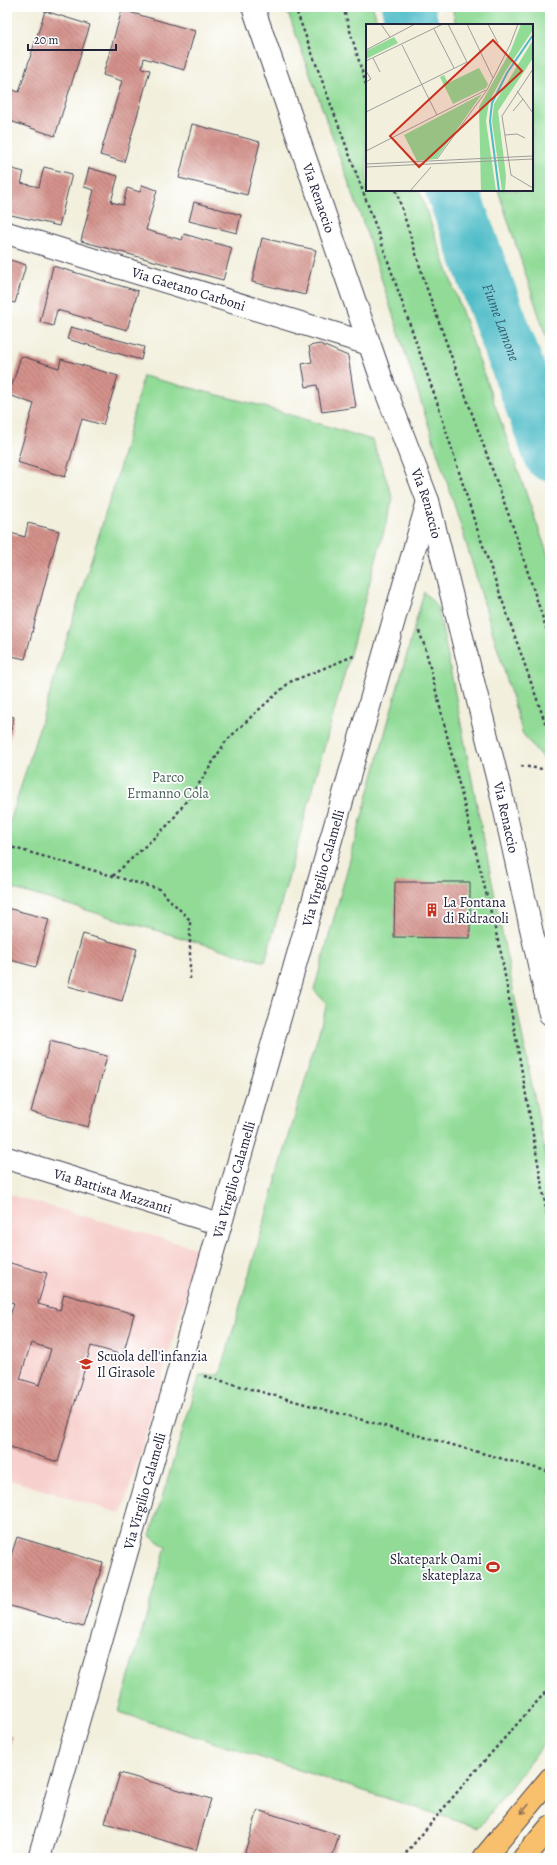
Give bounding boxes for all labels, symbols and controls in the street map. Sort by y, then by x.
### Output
inset map [366,24,533,191]
scale bar [28,26,116,52]
text: 20 m [34,32,58,48]
street label: Via Renaccio [297,160,339,235]
street label: Via Gaetano Carboni [128,262,248,316]
water label: Fiume Lamone [477,281,525,365]
street label: Via Renaccio [406,465,446,540]
park label: Parco Ermanno Cola [127,768,209,803]
street label: Via Renaccio [488,779,523,855]
street label: Via Virgilio Calamelli [297,807,349,930]
place label: La Fontana di Ridracoli [443,893,509,928]
building icon: La Fontana di Ridracoli [424,902,440,918]
street label: Via Virgilio Calamelli [208,1119,260,1241]
street label: Via Battista Mazzanti [50,1164,174,1219]
place label: Scuola dell'infanzia Il Girasole [97,1347,208,1382]
school or university icon: Scuola dell'infanzia Il Girasole [78,1356,94,1372]
street label: Via Virgilio Calamelli [119,1430,171,1552]
place label: Skatepark Oami skateplaza [390,1550,482,1585]
sports icon: Skatepark Oami skateplaza [485,1559,501,1575]
one-way arrow [520,1804,529,1815]

